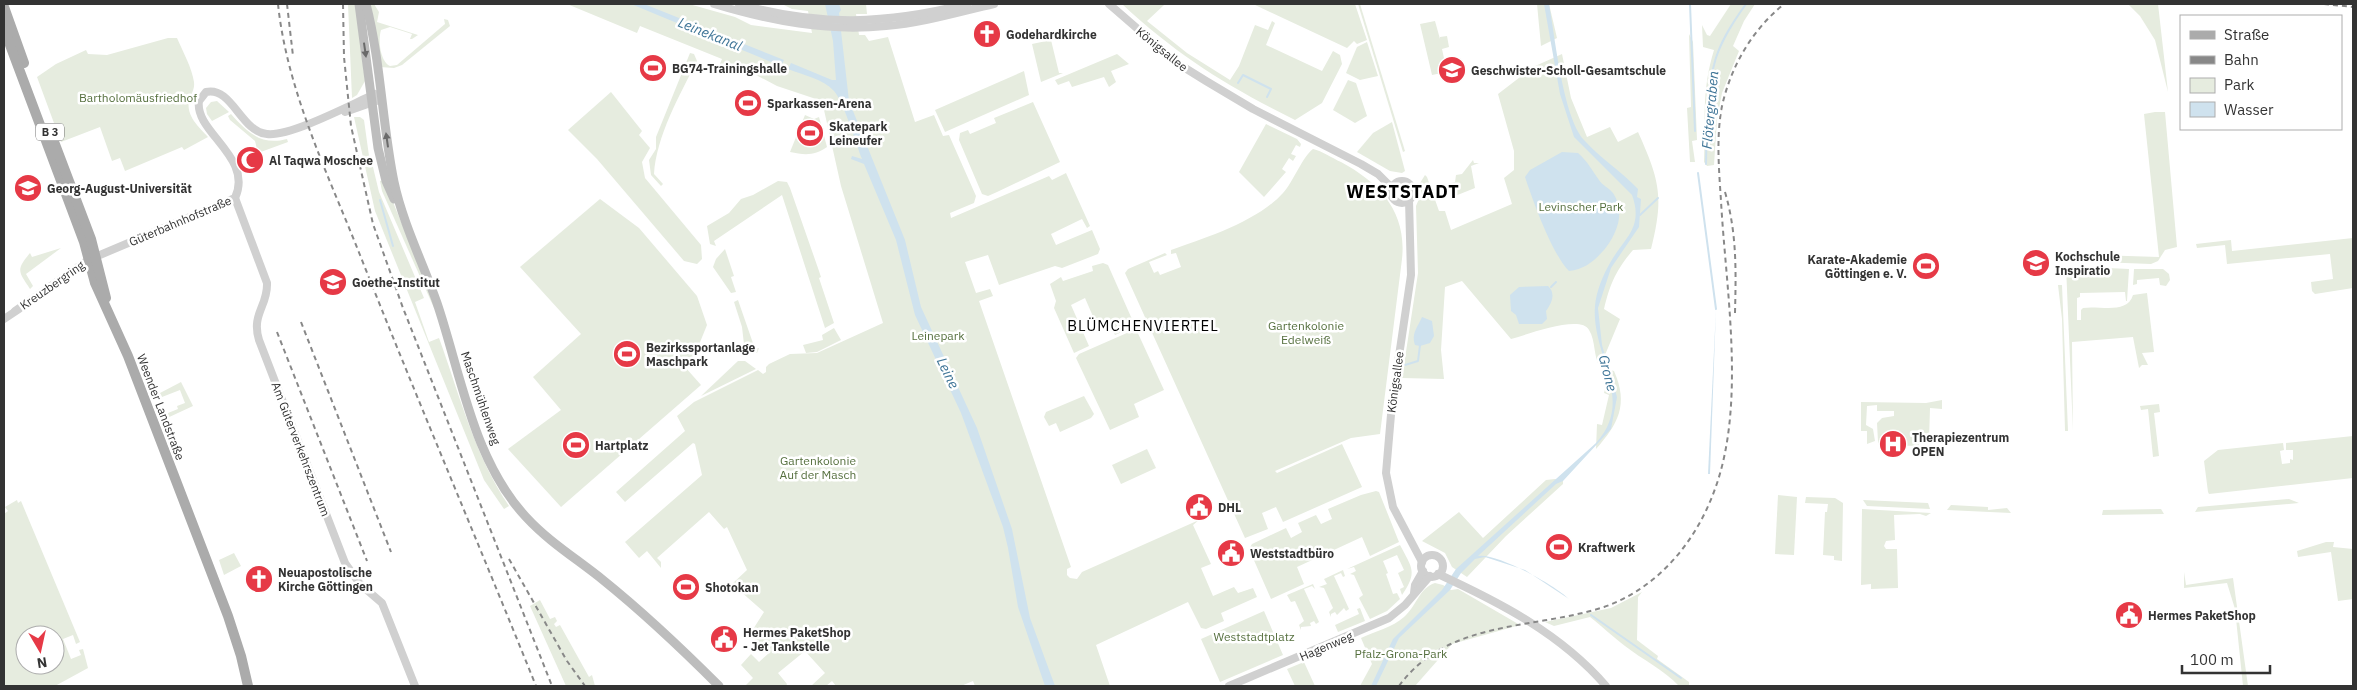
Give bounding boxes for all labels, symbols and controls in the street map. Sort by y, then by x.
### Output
water label: Leinekanal [675,13,745,55]
legend [2180,15,2342,130]
church icon: Godehardkirche [972,19,1002,49]
street label: Königsallee [1133,24,1191,75]
text: Straße [2224,25,2269,44]
place label: Godehardkirche [1006,27,1097,42]
one-way arrow [361,42,369,58]
text: Bahn [2224,50,2259,69]
sports icon: BG74-Trainingshalle [638,53,668,83]
school or university icon: Geschwister-Scholl-Gesamtschule [1437,55,1467,85]
place label: BG74-Trainingshalle [672,61,787,76]
place label: Geschwister-Scholl-Gesamtschule [1471,63,1666,78]
water label: Flötergraben [1698,70,1722,150]
text: Park [2224,75,2254,94]
sports icon: Sparkassen-Arena [733,88,763,118]
park label: Bartholomäusfriedhof [79,90,197,105]
place label: Sparkassen-Arena [767,96,872,111]
text: Wasser [2224,100,2274,119]
sports icon: Skatepark Leineufer [795,118,825,148]
place label: Skatepark Leineufer [829,119,887,148]
road number: B 3 [36,124,64,140]
one-way arrow [383,132,391,148]
mosque icon: Al Taqwa Moschee [235,145,265,175]
place label: Al Taqwa Moschee [269,153,373,168]
school or university icon: Georg-August-Universität [13,173,43,203]
district label: WESTSTADT [1346,180,1460,203]
place label: Georg-August-Universität [47,181,192,196]
street label: Güterbahnhofstraße [127,193,234,249]
park label: Levinscher Park [1539,199,1624,214]
school or university icon: Kochschule Inspiratio [2021,248,2051,278]
place label: Kochschule Inspiratio [2055,249,2120,278]
sports icon: Karate-Akademie Göttingen e. V. [1911,251,1941,281]
place label: Karate-Akademie Göttingen e. V. [1808,252,1907,281]
street label: Kreuzbergring [17,257,88,313]
school or university icon: Goethe-Institut [318,267,348,297]
place label: Goethe-Institut [352,275,440,290]
district label: BLÜMCHENVIERTEL [1067,316,1219,335]
park label: Gartenkolonie Edelweiß [1268,318,1344,347]
park label: Leinepark [912,328,965,343]
sports icon: Bezirkssportanlage Maschpark [612,339,642,369]
place label: Bezirkssportanlage Maschpark [646,340,756,369]
street label: Maschmühlenweg [458,349,504,447]
street label: Königsallee [1383,350,1407,414]
street label: Weender Landstraße [134,352,188,463]
water label: Grone [1595,353,1621,393]
water label: Leine [933,354,963,392]
street label: Am Güterverkehrszentrum [268,380,334,518]
hospital icon: Therapiezentrum OPEN [1878,429,1908,459]
sports icon: Hartplatz [561,430,591,460]
place label: Therapiezentrum OPEN [1912,430,2009,459]
place label: Hartplatz [595,438,649,453]
park label: Gartenkolonie Auf der Masch [780,453,856,482]
public building icon: DHL [1184,492,1214,522]
place label: DHL [1218,500,1241,515]
sports icon: Kraftwerk [1544,532,1574,562]
public building icon: Weststadtbüro [1216,538,1246,568]
place label: Kraftwerk [1578,540,1635,555]
place label: Weststadtbüro [1250,546,1334,561]
church icon: Neuapostolische Kirche Göttingen [244,564,274,594]
place label: Neuapostolische Kirche Göttingen [278,565,373,594]
sports icon: Shotokan [671,572,701,602]
place label: Shotokan [705,580,759,595]
public building icon: Hermes PaketShop [2114,600,2144,630]
place label: Hermes PaketShop [2148,608,2256,623]
public building icon: Hermes PaketShop - Jet Tankstelle [709,624,739,654]
north arrow [15,625,65,675]
place label: Hermes PaketShop - Jet Tankstelle [743,625,851,654]
street label: Hagenweg [1297,628,1356,664]
park label: Weststadtplatz [1213,629,1295,644]
scale bar [2182,642,2270,674]
park label: Pfalz-Grona-Park [1355,646,1448,661]
text: 100 m [2190,650,2234,669]
text: N [36,653,48,673]

